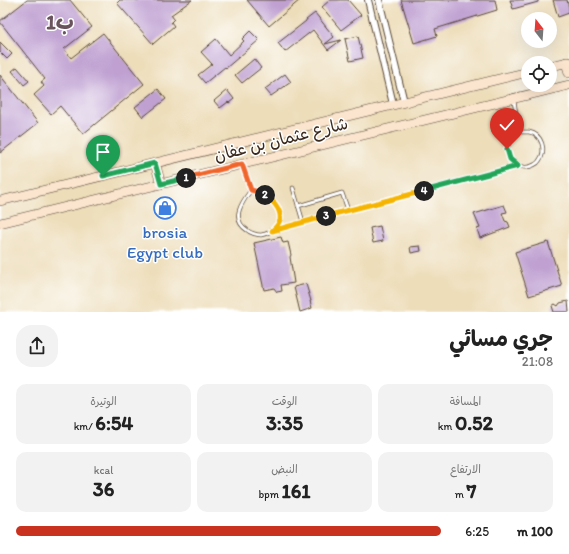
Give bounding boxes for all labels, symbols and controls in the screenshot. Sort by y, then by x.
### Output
district label: ب1 [46,9,74,35]
north arrow [521,12,557,48]
map controls [521,12,557,92]
button: locate [521,56,557,92]
pin [490,108,524,149]
street label: شارع عثمان بن عفان [212,113,351,167]
icon: check [496,114,518,136]
pin [86,135,120,176]
icon: arrive [92,141,114,163]
pin: 1 [176,168,196,188]
text: 1 [183,171,189,184]
pin: 4 [414,181,434,201]
text: 4 [421,184,427,197]
pin: 2 [255,185,275,205]
text: 2 [262,188,268,201]
shop icon: brosia Egypt club [152,195,178,221]
pin: 3 [316,206,336,226]
text: 3 [323,209,329,222]
place label: brosia Egypt club [127,222,203,262]
button: share [16,325,58,367]
text: جري مسائي [449,325,553,352]
text: 21:08 [522,354,553,369]
text: الوتيرة [90,395,117,408]
text: الوقت [272,395,297,408]
text: المسافة [450,395,481,408]
text: 6:54 [95,411,133,435]
text: 3:35 [266,411,303,435]
text: 0.52 [455,411,493,435]
text: /km [74,420,95,433]
text: km [438,420,455,433]
text: النبض [271,463,298,476]
text: الارتفاع [450,463,481,476]
text: kcal [94,464,113,477]
text: 36 [93,477,114,501]
text: 161 [281,479,311,503]
text: 7 [466,479,476,503]
text: bpm [258,488,281,501]
text: m [455,488,466,501]
text: 6:25 [465,524,489,539]
text: 100 m [517,524,553,539]

